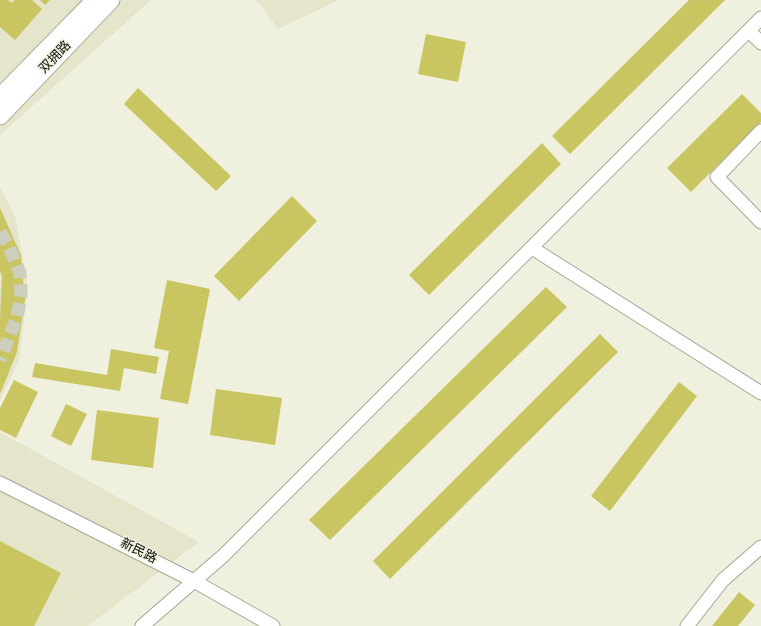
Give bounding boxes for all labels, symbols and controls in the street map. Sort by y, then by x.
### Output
street label: 双拥路 [37,39,75,77]
street label: 新民路 [117,536,159,568]

